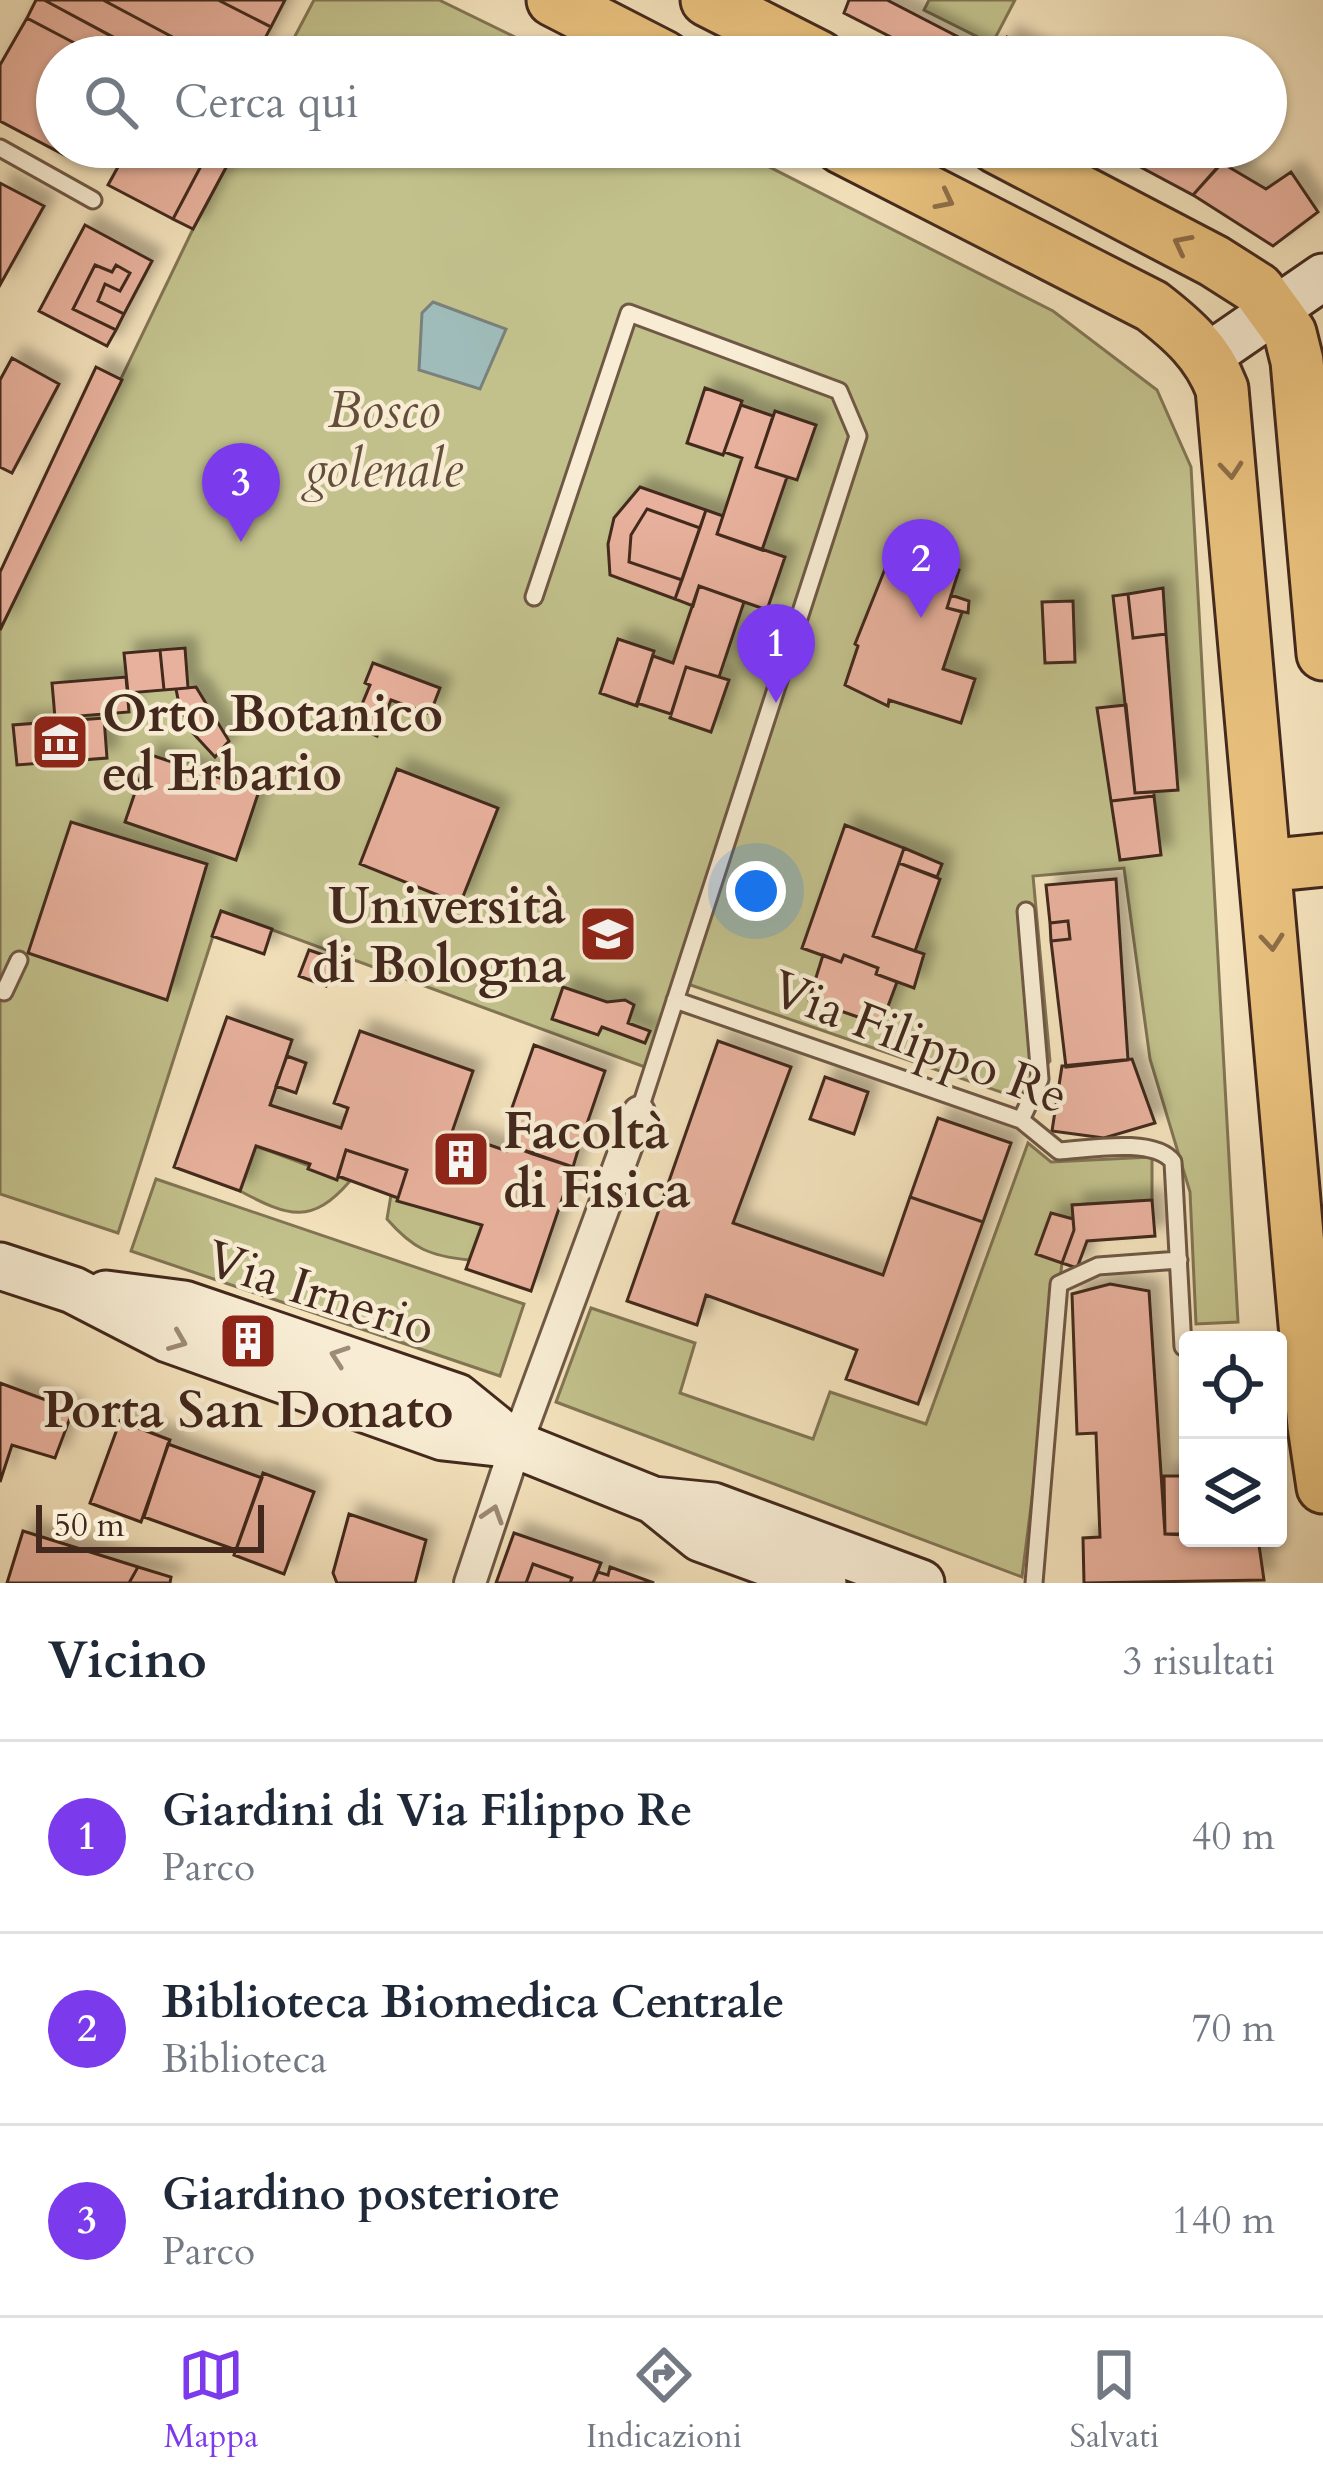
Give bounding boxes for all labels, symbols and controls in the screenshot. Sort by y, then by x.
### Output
search box [36,36,1287,168]
icon: search [78,69,144,135]
text: Cerca qui [174,72,359,133]
one-way arrow [932,186,954,209]
one-way arrow [1174,235,1195,258]
park label: Bosco golenale [300,376,463,505]
pin: 3 [202,443,280,542]
one-way arrow [1217,461,1243,480]
pin: 2 [882,519,960,618]
pin: 1 [737,604,815,703]
place label: Orto Botanico ed Erbario [102,680,443,809]
museum icon: Orto Botanico ed Erbario [29,711,91,773]
your location [726,861,786,921]
place label: Università di Bologna [312,872,566,1001]
school or university icon: Università di Bologna [577,903,639,965]
one-way arrow [1258,933,1284,952]
street label: Via Filippo Re [761,954,1078,1132]
place label: Facoltà di Fisica [503,1097,691,1226]
building icon: Facoltà di Fisica [430,1128,492,1190]
street label: Via Irnerio [197,1224,444,1364]
building icon: Porta San Donato [217,1310,279,1372]
one-way arrow [167,1327,188,1352]
map controls [1179,1331,1287,1547]
button: locate [1179,1331,1287,1439]
one-way arrow [329,1346,350,1371]
place label: Porta San Donato [43,1376,453,1446]
button: layers [1179,1439,1287,1547]
scale bar [36,1499,264,1552]
text: 50 m [54,1503,125,1548]
one-way arrow [479,1505,503,1526]
text: Vicino [48,1626,207,1696]
text: 3 risultati [1123,1635,1275,1688]
text: Giardini di Via Filippo Re [162,1780,693,1841]
text: 1 [77,1810,97,1863]
text: 40 m [1192,1810,1275,1863]
text: Parco [162,1841,255,1894]
text: Biblioteca Biomedica Centrale [162,1972,785,2033]
text: 2 [77,2002,97,2055]
text: 70 m [1192,2002,1275,2055]
text: Biblioteca [162,2033,327,2086]
text: Giardino posteriore [162,2164,560,2225]
text: 3 [77,2194,97,2247]
text: 140 m [1172,2194,1275,2247]
text: Parco [162,2225,255,2278]
tab: Mappa [164,2342,258,2459]
tab: Indicazioni [586,2342,742,2459]
tab: Salvati [1069,2342,1159,2459]

